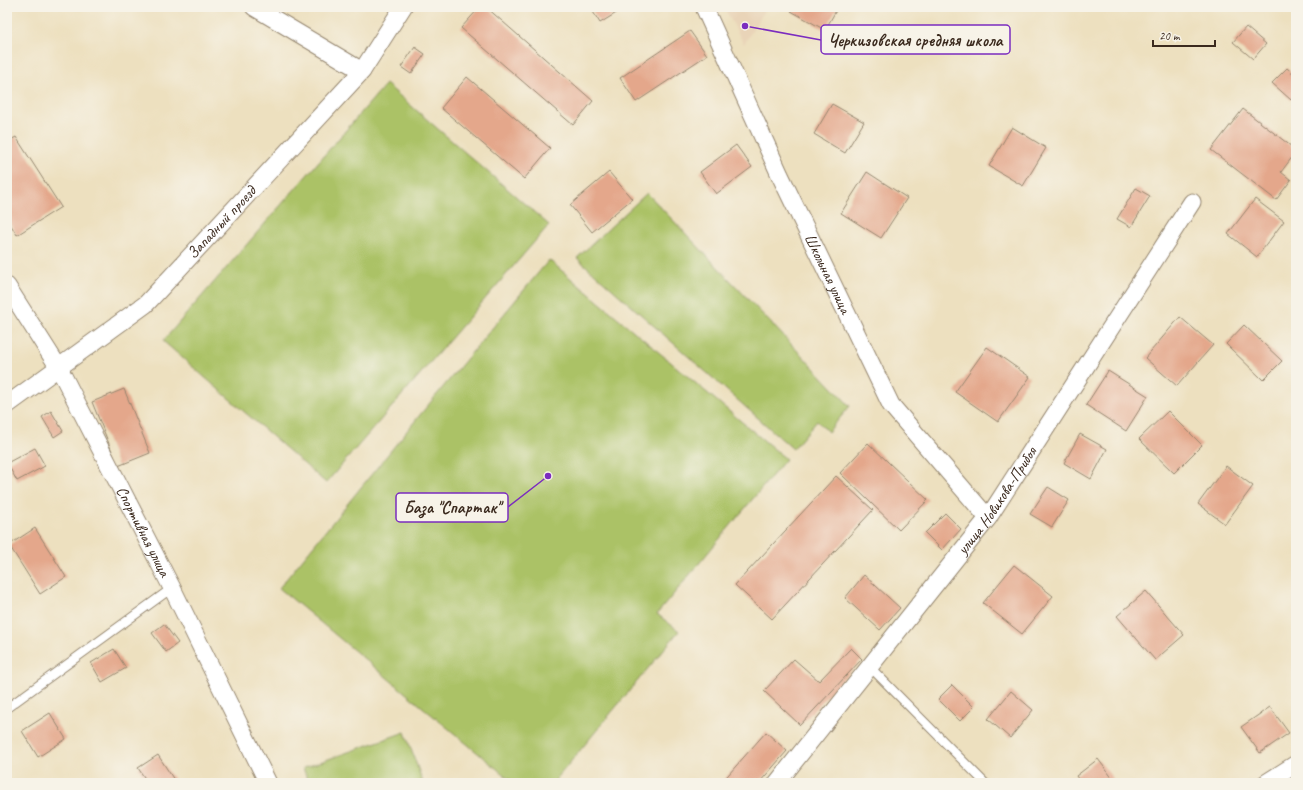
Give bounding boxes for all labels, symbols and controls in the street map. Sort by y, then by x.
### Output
scale bar [1153,22,1215,48]
callout: Черкизовская средняя школа [821,25,1010,54]
text: 20 m [1159,28,1181,44]
text: Черкизовская средняя школа [828,30,1004,51]
street label: Западный проезд [183,181,261,263]
street label: Школьная улица [800,230,856,318]
street label: улица Новикова-Прибоя [952,442,1042,559]
street label: Спортивная улица [111,483,175,581]
callout: База "Спартак" [396,493,508,522]
text: База "Спартак" [404,497,504,519]

